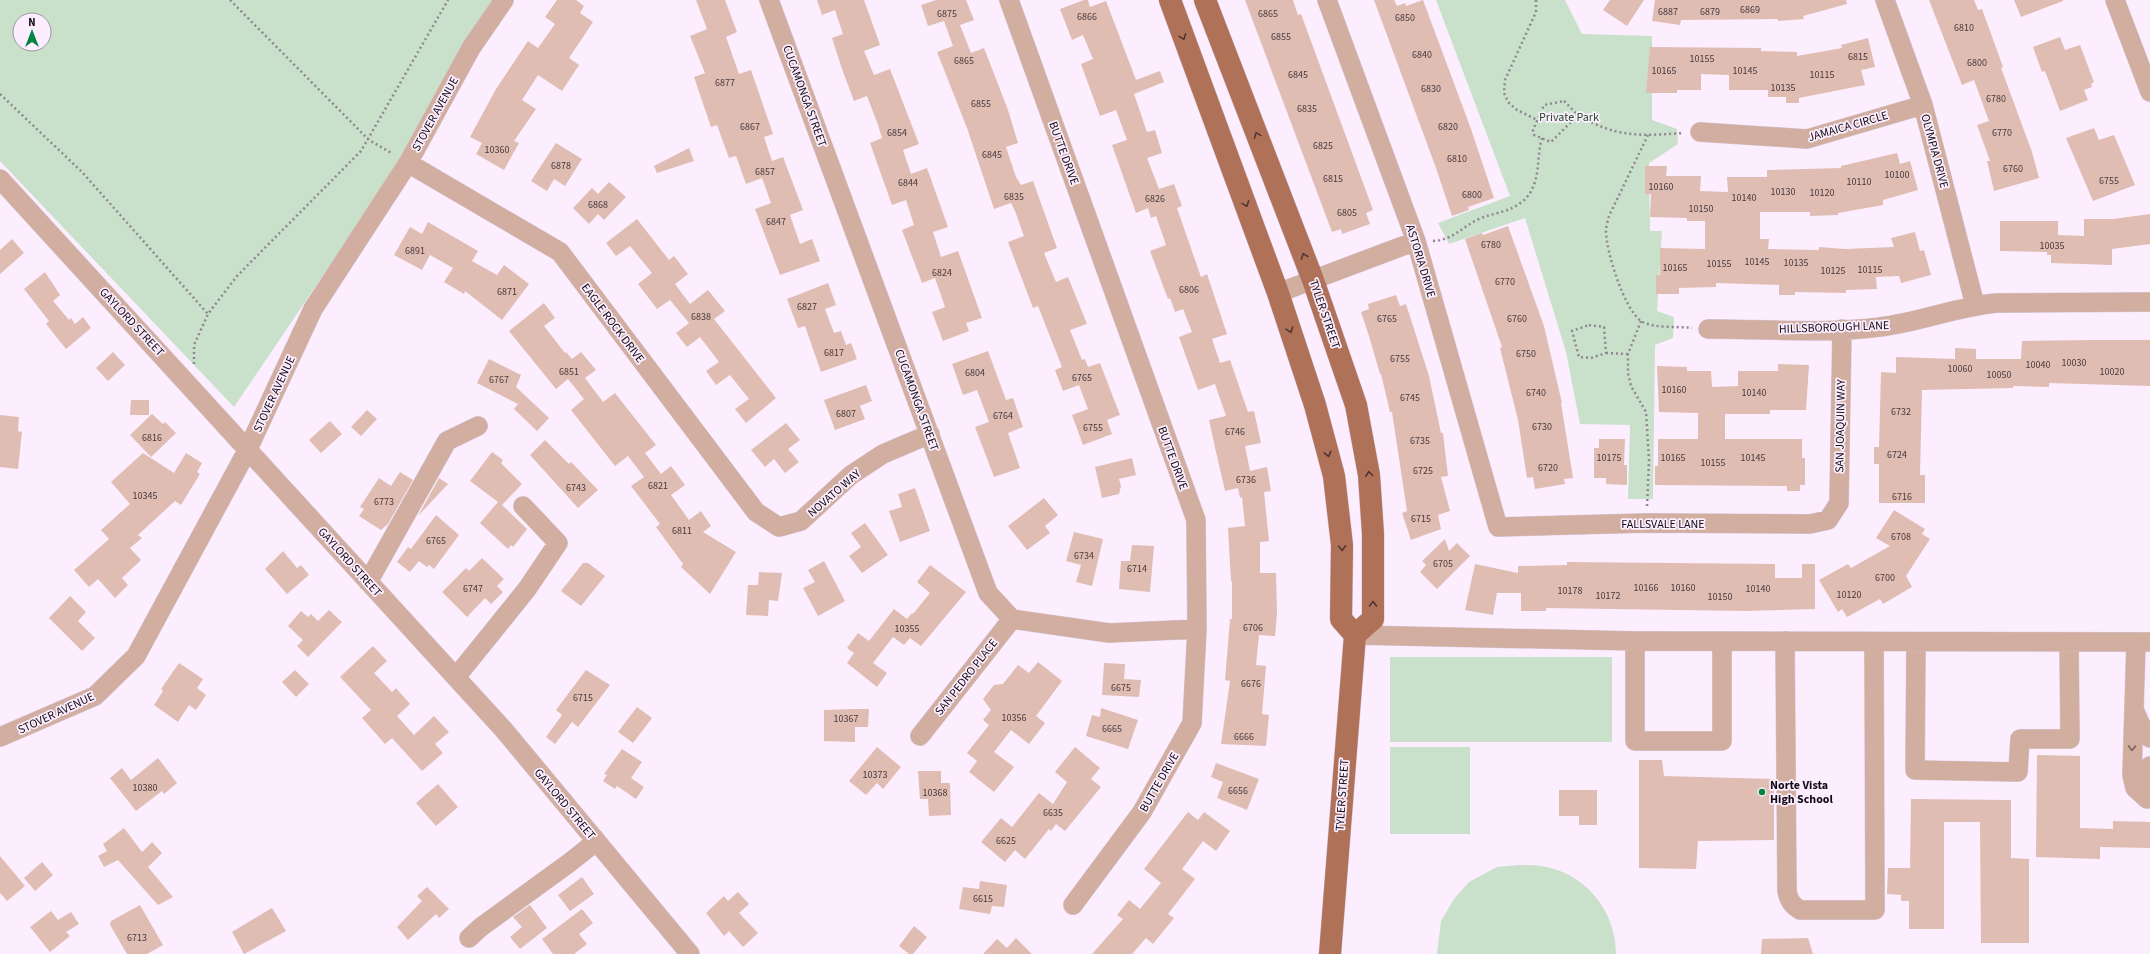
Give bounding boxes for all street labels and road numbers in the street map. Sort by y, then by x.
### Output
street label: CUCAMONGA STREET [778,43,831,150]
street label: STOVER AVENUE [408,74,463,154]
street label: JAMAICA CIRCLE [1806,107,1890,146]
street label: OLYMPIA DRIVE [1916,112,1953,190]
street label: BUTTE DRIVE [1044,119,1083,187]
street label: ASTORIA DRIVE [1401,223,1440,300]
street label: TYLER STREET [1305,277,1344,351]
street label: EAGLE ROCK DRIVE [577,280,648,367]
street label: GAYLORD STREET [95,284,168,361]
street label: HILLSBOROUGH LANE [1779,317,1890,338]
street label: CUCAMONGA STREET [890,347,943,454]
street label: STOVER AVENUE [249,353,300,435]
street label: SAN JOAQUIN WAY [1831,379,1850,473]
street label: BUTTE DRIVE [1153,424,1192,492]
street label: NOVATO WAY [804,465,865,521]
street label: FALLSVALE LANE [1621,516,1705,533]
street label: GAYLORD STREET [314,524,386,601]
street label: SAN PEDRO PLACE [931,635,1002,719]
street label: STOVER AVENUE [15,688,97,739]
street label: BUTTE DRIVE [1136,749,1183,815]
street label: TYLER STREET [1332,758,1354,831]
street label: GAYLORD STREET [530,765,600,844]

